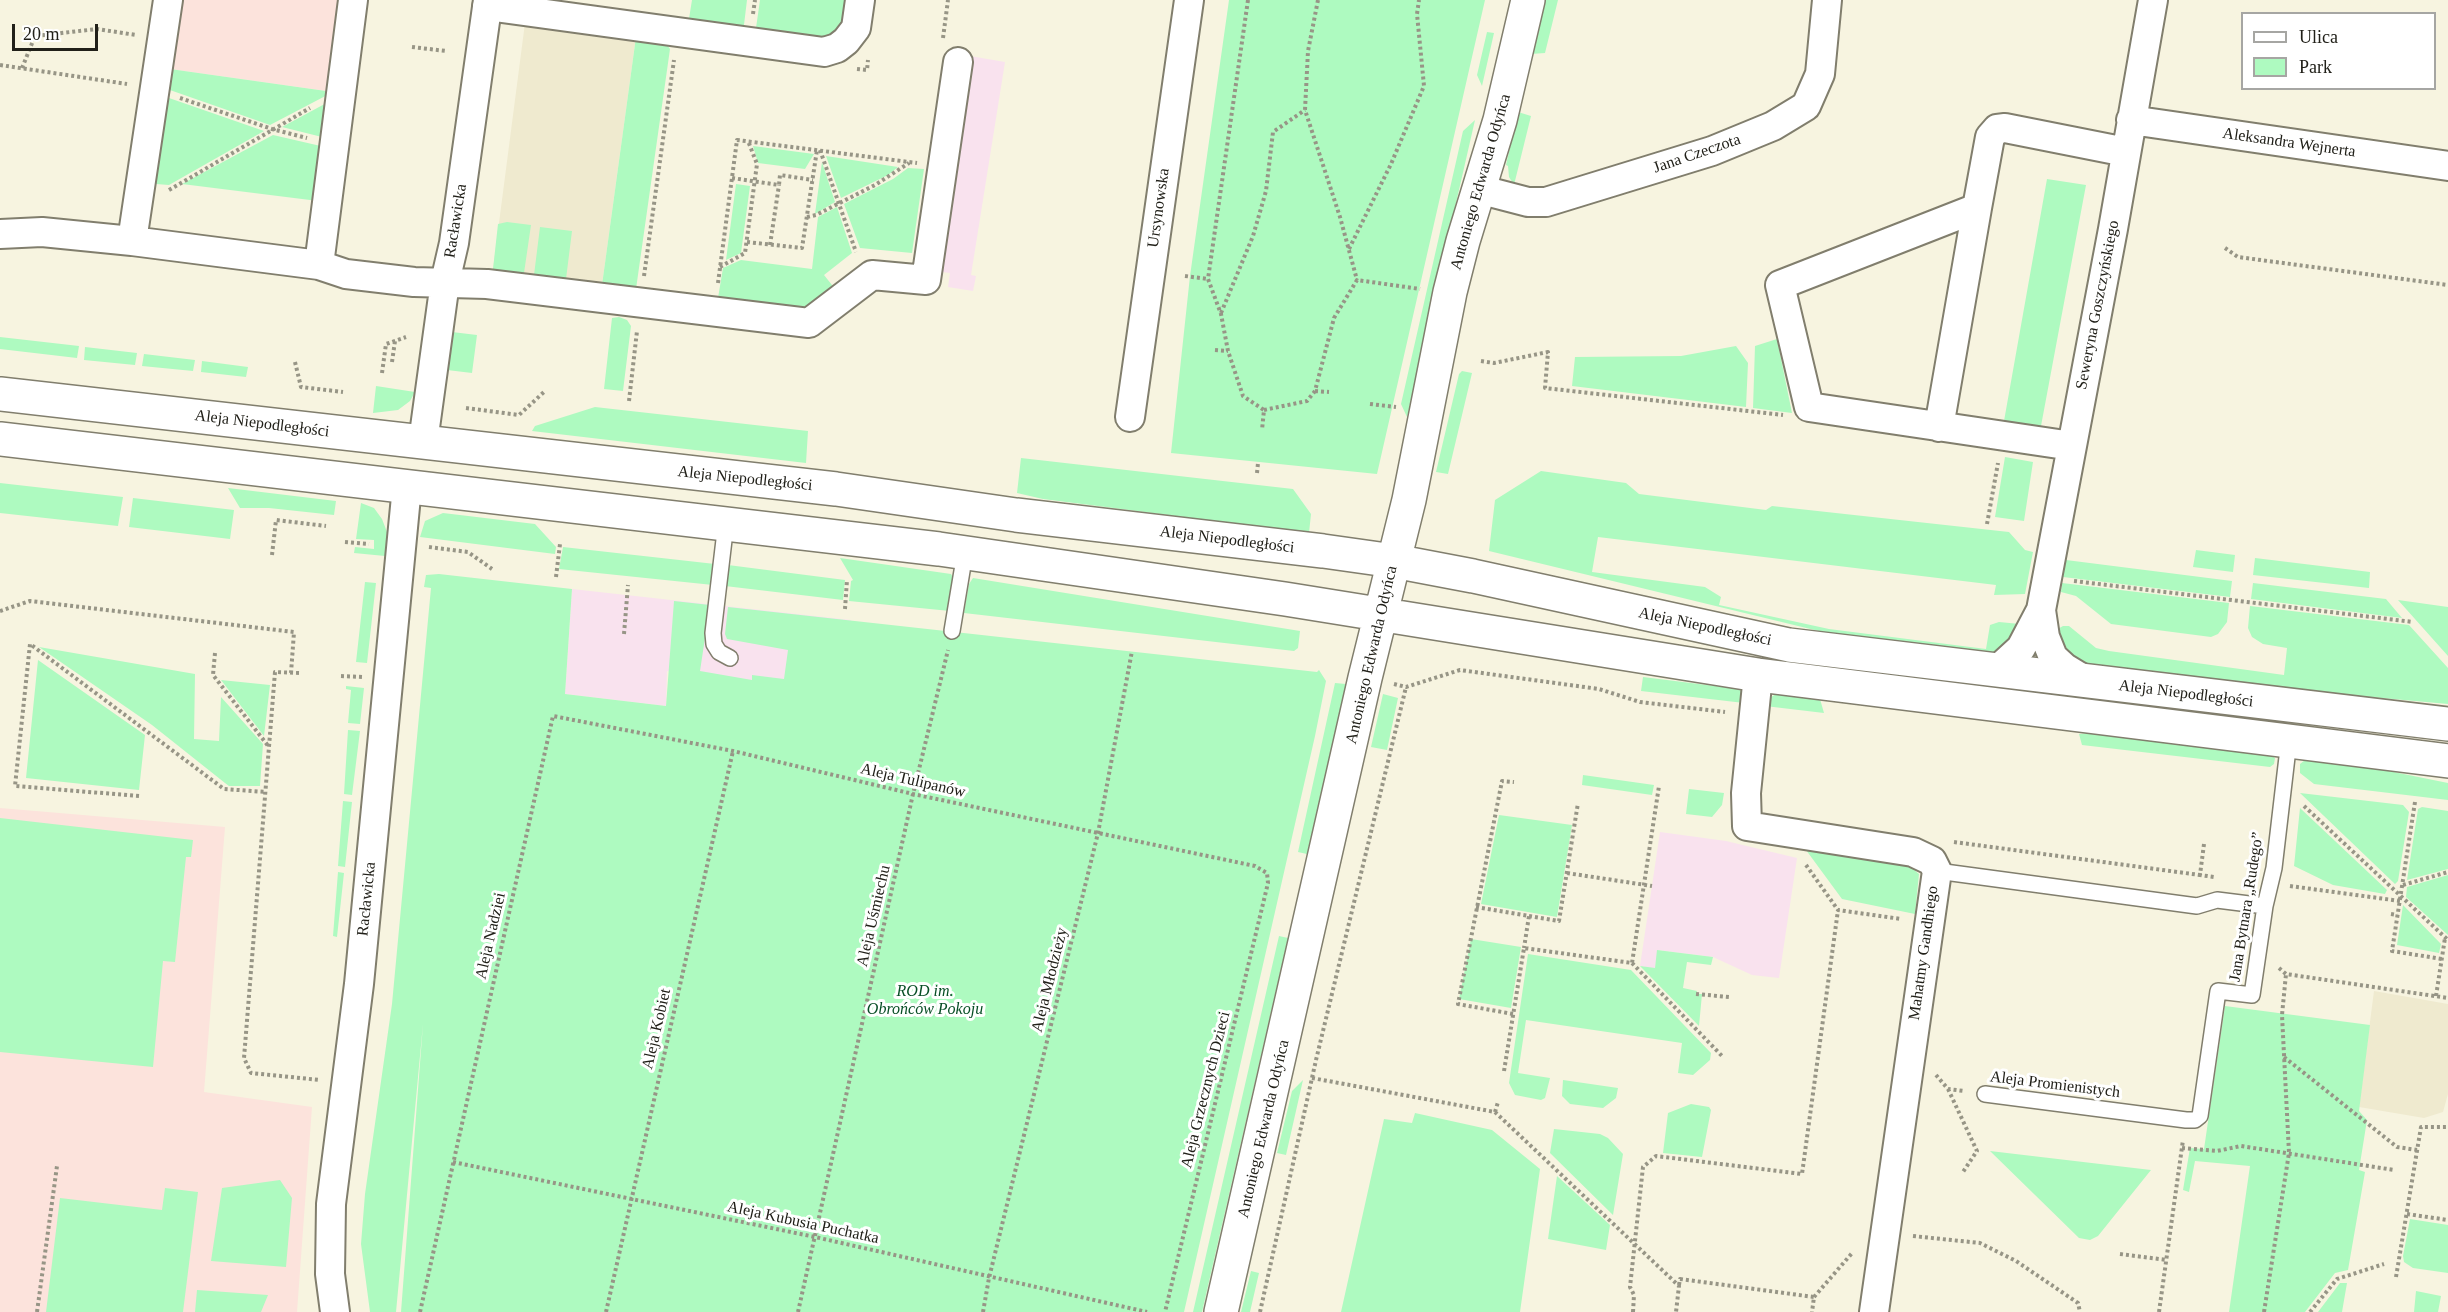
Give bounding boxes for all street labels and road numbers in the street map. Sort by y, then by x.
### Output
street label: Antoniego Edwarda Odyńca [1447,92,1515,272]
street label: Aleksandra Wejnerta [2221,124,2357,162]
street label: Jana Czeczota [1651,130,1743,178]
street label: Ursynowska [1144,167,1174,249]
street label: Racławicka [441,183,471,259]
street label: Seweryna Goszczyńskiego [2072,219,2124,391]
street label: Aleja Niepodległości [194,406,330,442]
street label: Aleja Niepodległości [677,462,813,496]
street label: Aleja Niepodległości [1159,522,1295,558]
street label: Antoniego Edwarda Odyńca [1342,564,1402,746]
street label: Aleja Niepodległości [1637,604,1773,650]
street label: Aleja Niepodległości [2118,676,2254,712]
street label: Aleja Tulipanów [859,760,967,802]
street label: Jana Bytnara „Rudego” [2226,831,2268,983]
street label: Racławicka [354,861,380,937]
street label: Aleja Uśmiechu [853,863,895,969]
street label: Mahatmy Gandhiego [1905,885,1943,1021]
street label: Aleja Nadziei [472,891,510,981]
street label: Aleja Młodzieży [1028,926,1072,1034]
street label: Aleja Kobiet [638,987,676,1071]
street label: Aleja Grzecznych Dzieci [1177,1010,1235,1170]
street label: Antoniego Edwarda Odyńca [1234,1038,1294,1220]
street label: Aleja Promienistych [1989,1067,2121,1103]
street label: Aleja Kubusia Puchatka [725,1198,881,1248]

